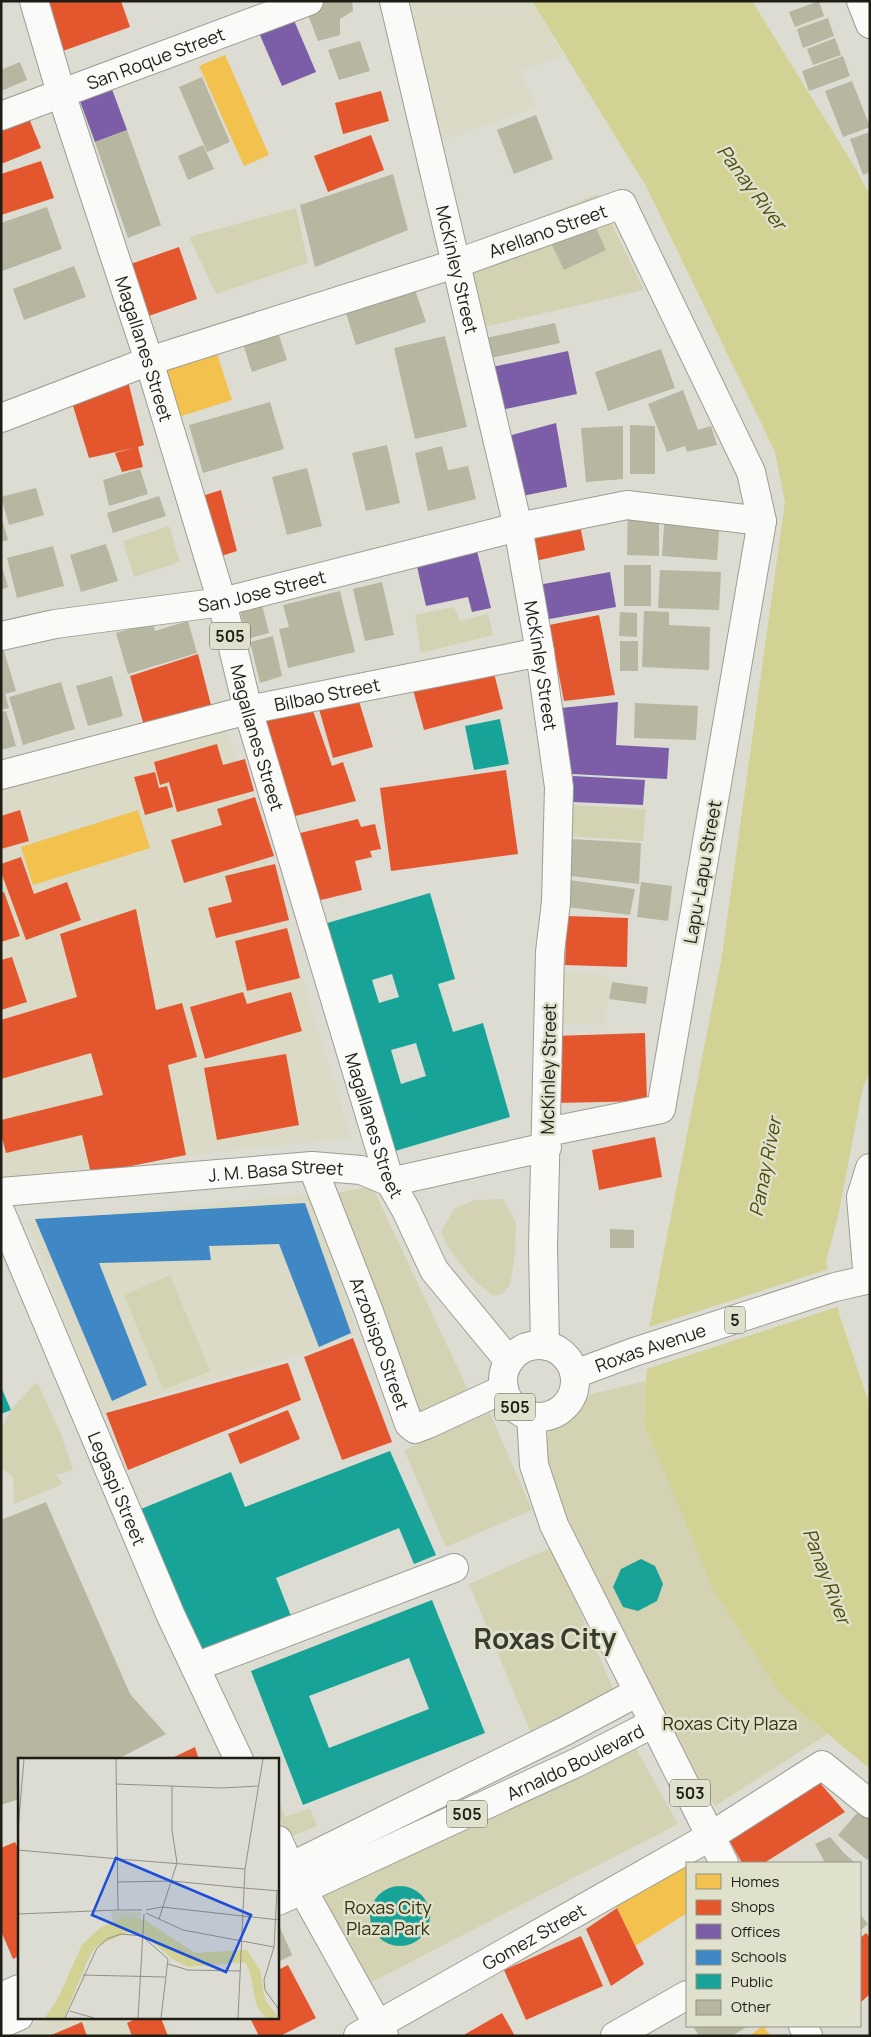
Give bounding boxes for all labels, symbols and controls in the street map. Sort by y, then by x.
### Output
street label: San Roque Street [83,22,228,95]
water label: Panay River [711,139,794,237]
street label: Arellano Street [485,198,610,263]
street label: McKinley Street [431,203,484,336]
street label: Magallanes Street [110,273,179,424]
street label: San Jose Street [196,564,328,617]
street label: McKinley Street [519,599,563,732]
road number: 505 [210,622,250,650]
street label: Magallanes Street [225,662,290,814]
street label: Bilbao Street [272,672,382,717]
street label: Lapu-Lapu Street [678,798,726,946]
street label: McKinley Street [535,1003,561,1135]
street label: Magallanes Street [340,1050,409,1203]
water label: Panay River [743,1113,788,1219]
street label: J. M. Basa Street [207,1154,345,1187]
street label: Arzobispo Street [345,1274,415,1413]
road number: 5 [725,1306,745,1334]
street label: Roxas Avenue [592,1318,709,1378]
road number: 505 [495,1394,535,1420]
street label: Legaspi Street [83,1428,152,1549]
water label: Panay River [797,1525,858,1629]
district label: Roxas City [473,1619,617,1657]
park label: Roxas City Plaza [662,1711,798,1735]
street label: Arnaldo Boulevard [502,1718,648,1806]
inset map [18,1758,279,2020]
road number: 503 [670,1780,710,1806]
road number: 505 [447,1800,487,1828]
legend [686,1862,861,2027]
text: Homes [731,1871,780,1892]
park label: Roxas City Plaza Park [344,1895,432,1940]
text: Shops [731,1896,775,1917]
street label: Gomez Street [478,1898,590,1975]
text: Offices [731,1921,780,1942]
text: Schools [731,1946,787,1967]
text: Public [731,1971,773,1992]
text: Other [731,1996,772,2017]

